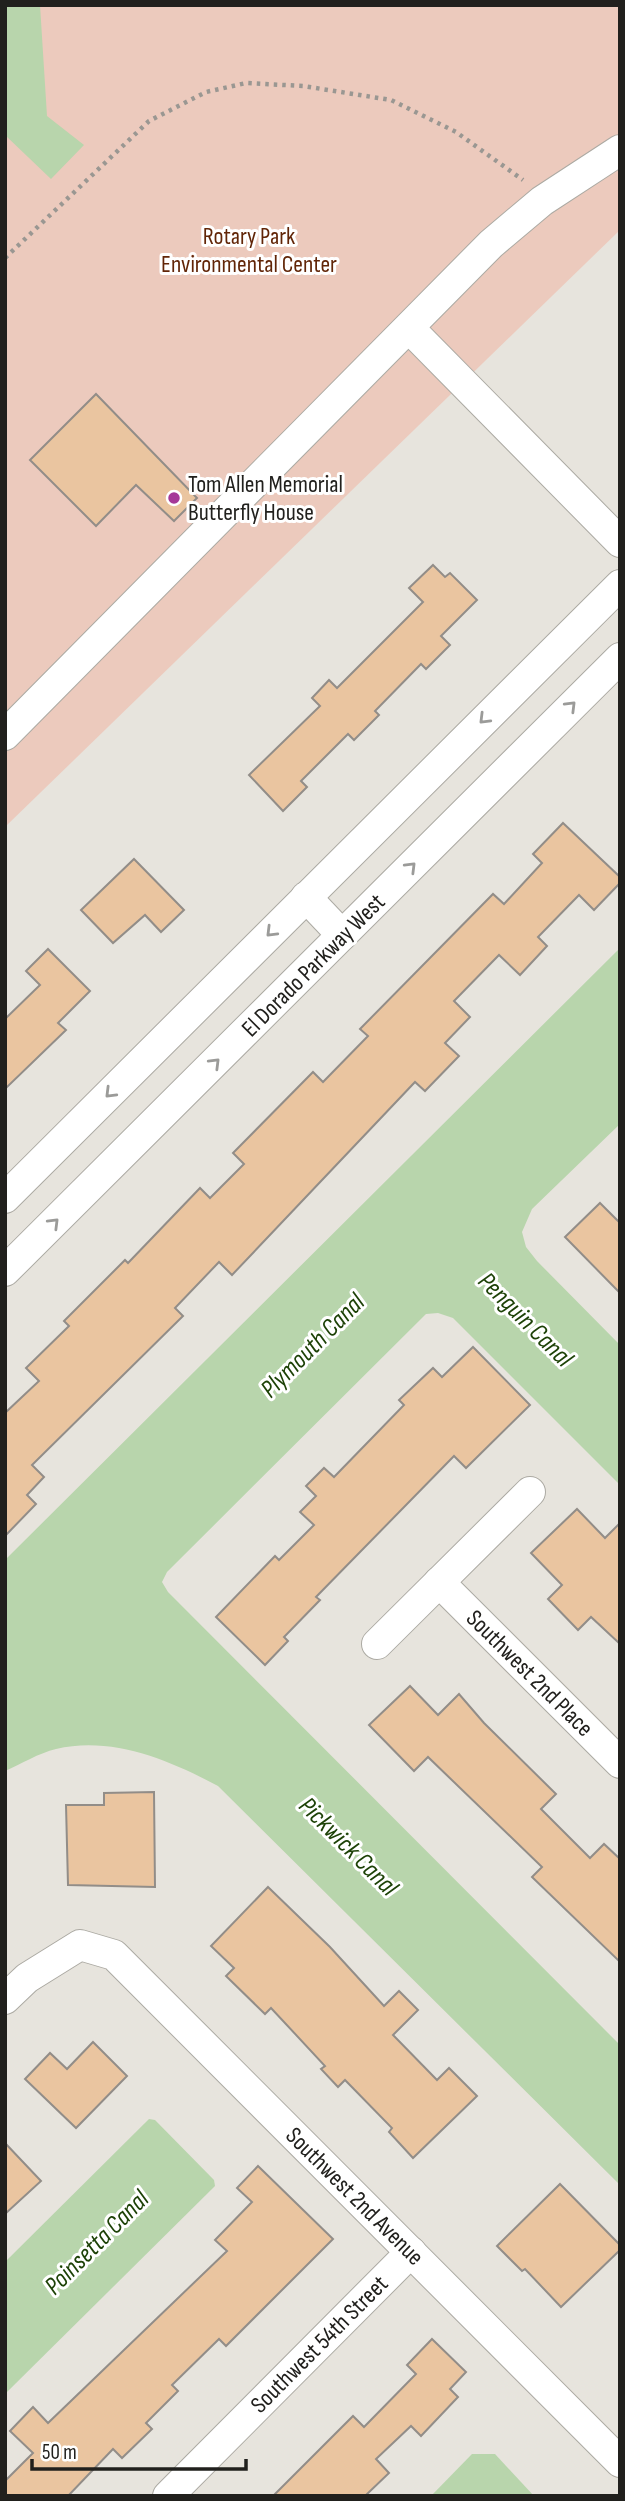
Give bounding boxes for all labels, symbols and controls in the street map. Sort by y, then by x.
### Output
park label: Rotary Park Environmental Center [161,222,337,279]
place label: Tom Allen Memorial Butterfly House [188,470,343,527]
marker: Tom Allen Memorial Butterfly House [166,490,182,506]
one-way arrow [563,702,576,715]
one-way arrow [480,711,493,724]
one-way arrow [402,862,415,875]
street label: El Dorado Parkway West [236,888,391,1043]
one-way arrow [266,923,279,936]
one-way arrow [207,1058,220,1071]
one-way arrow [106,1084,119,1097]
one-way arrow [46,1219,59,1232]
water label: Penguin Canal [471,1266,580,1375]
water label: Plymouth Canal [255,1287,372,1405]
street label: Southwest 2nd Place [460,1604,599,1743]
water label: Pickwick Canal [292,1791,405,1904]
street label: Southwest 2nd Avenue [280,2121,430,2271]
water label: Poinsetta Canal [38,2183,157,2302]
street label: Southwest 54th Street [245,2270,394,2419]
scale bar [32,2428,245,2472]
text: 50 m [42,2440,77,2465]

